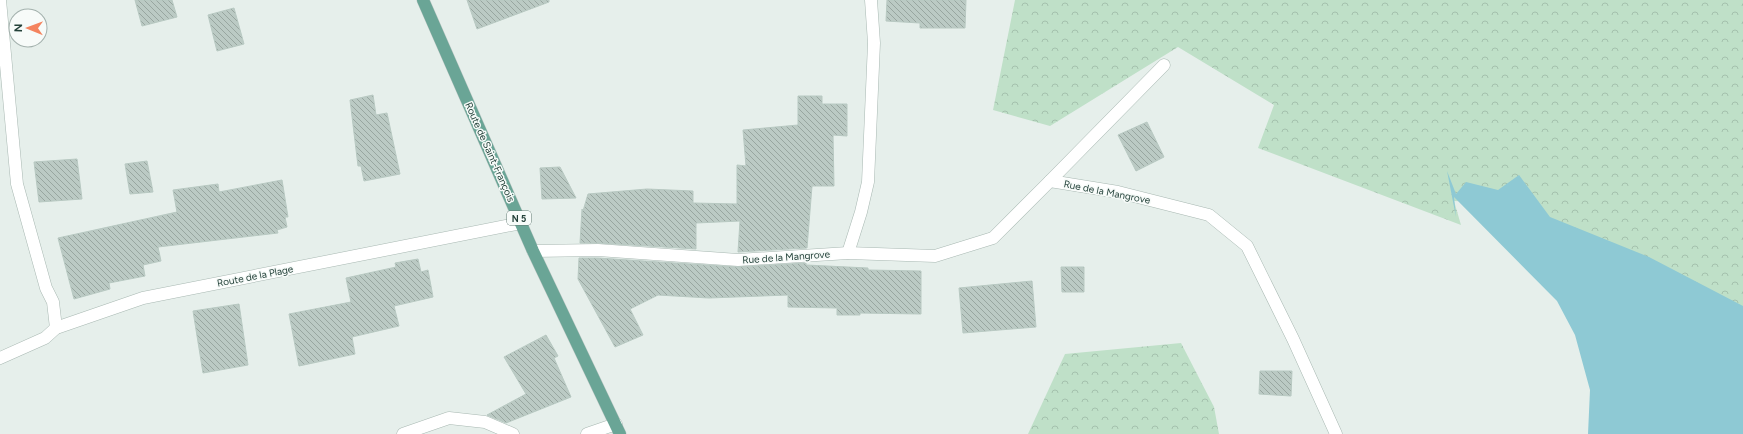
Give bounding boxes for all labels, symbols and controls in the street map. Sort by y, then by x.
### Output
north arrow [8,8,48,48]
text: N [12,23,25,32]
street label: Route de Saint-François [462,100,518,204]
street label: Rue de la Mangrove [1063,177,1152,207]
road number: N 5 [507,211,531,225]
street label: Rue de la Mangrove [742,247,831,267]
street label: Route de la Plage [216,262,295,290]

